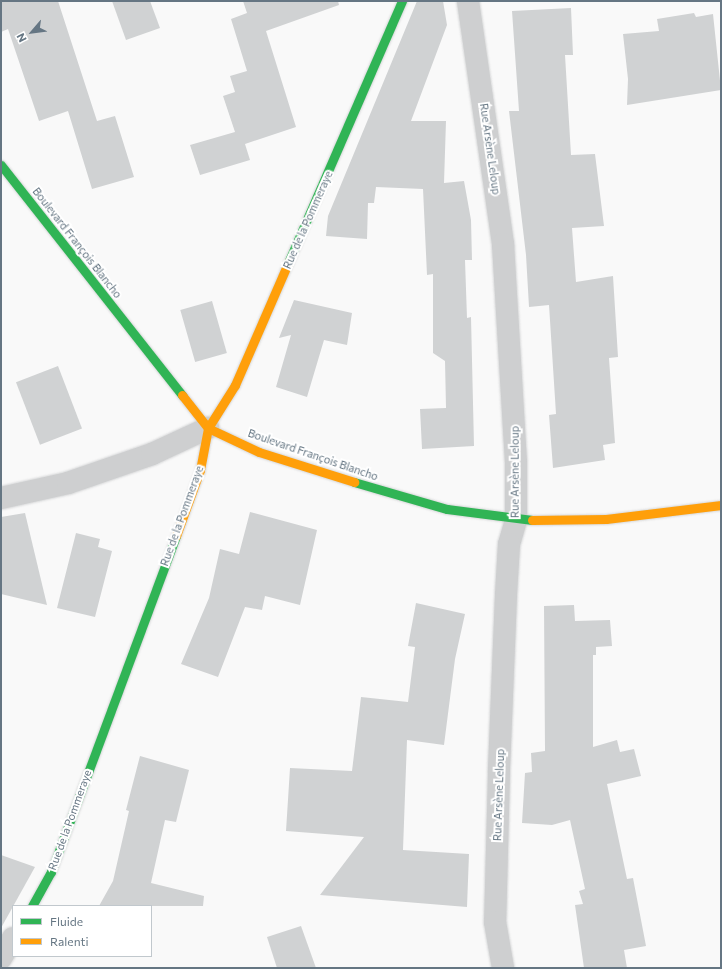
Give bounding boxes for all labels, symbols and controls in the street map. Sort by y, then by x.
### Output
north arrow [12,12,52,52]
text: N [13,31,29,45]
street label: Rue Arsène Leloup [477,102,503,196]
street label: Rue de la Pommeraye [280,169,336,271]
street label: Boulevard François Blancho [30,185,124,301]
street label: Boulevard François Blancho [246,426,380,484]
street label: Rue Arsène Leloup [508,426,522,518]
street label: Rue de la Pommeraye [158,464,206,568]
street label: Rue Arsène Leloup [491,749,507,841]
street label: Rue de la Pommeraye [46,768,94,872]
legend [12,905,152,957]
text: Fluide [50,914,83,928]
text: Ralenti [50,934,89,948]

